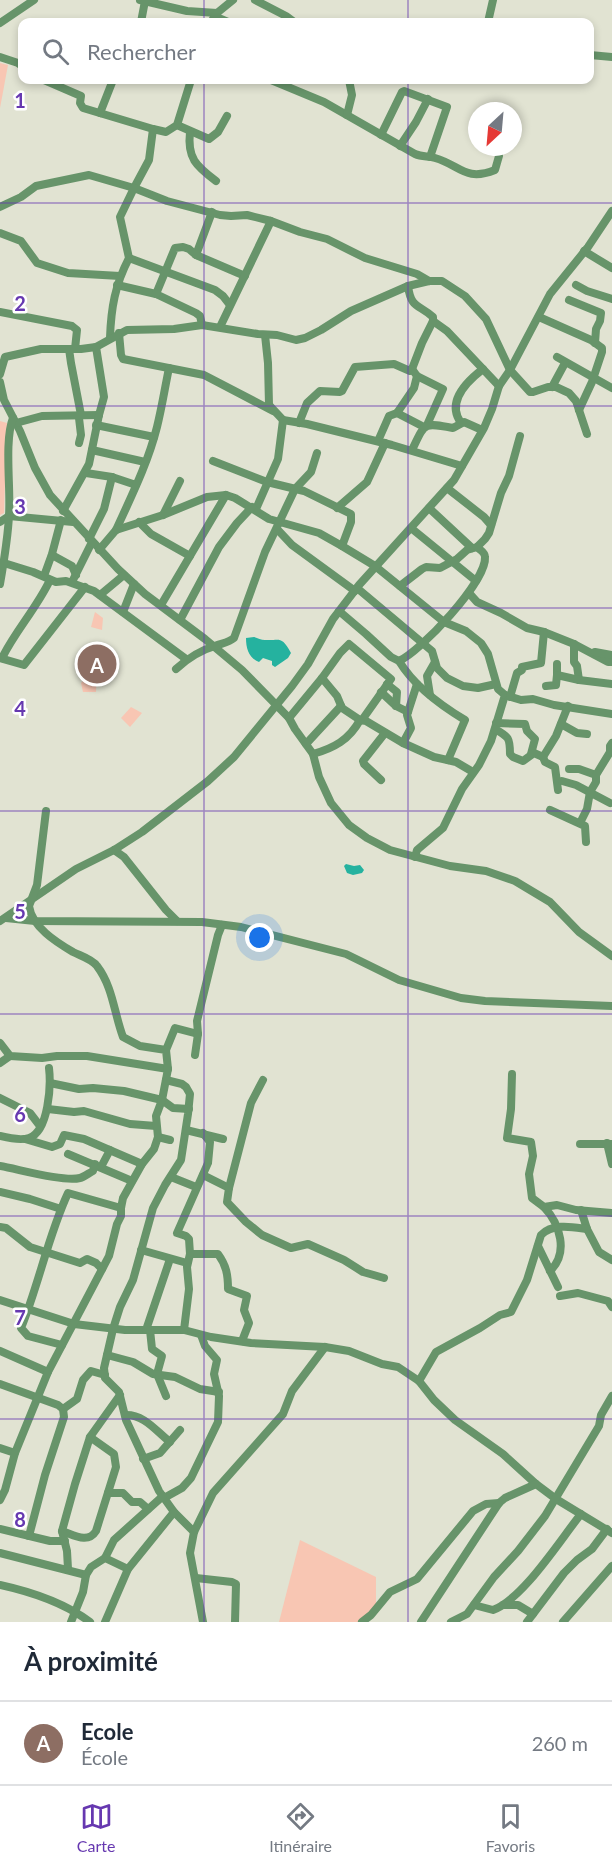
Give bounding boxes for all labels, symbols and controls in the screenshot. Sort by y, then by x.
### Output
search box [18,18,594,84]
icon: search [39,35,72,68]
text: Rechercher [87,38,196,65]
text: 1 [14,88,26,112]
north arrow [468,102,522,156]
text: 2 [14,291,26,315]
text: 3 [14,494,26,518]
pin: A [78,642,116,686]
text: 4 [14,696,26,720]
text: 5 [14,899,26,923]
your location [245,923,274,952]
text: 6 [14,1102,26,1126]
text: 7 [14,1305,26,1329]
text: 8 [14,1507,26,1531]
text: À proximité [24,1645,158,1677]
text: Ecole [81,1718,133,1745]
text: A [37,1731,50,1755]
text: 260 m [532,1731,588,1755]
text: École [81,1745,128,1769]
tab: Carte [77,1800,115,1855]
tab: Itinéraire [269,1800,332,1855]
tab: Favoris [486,1800,535,1855]

